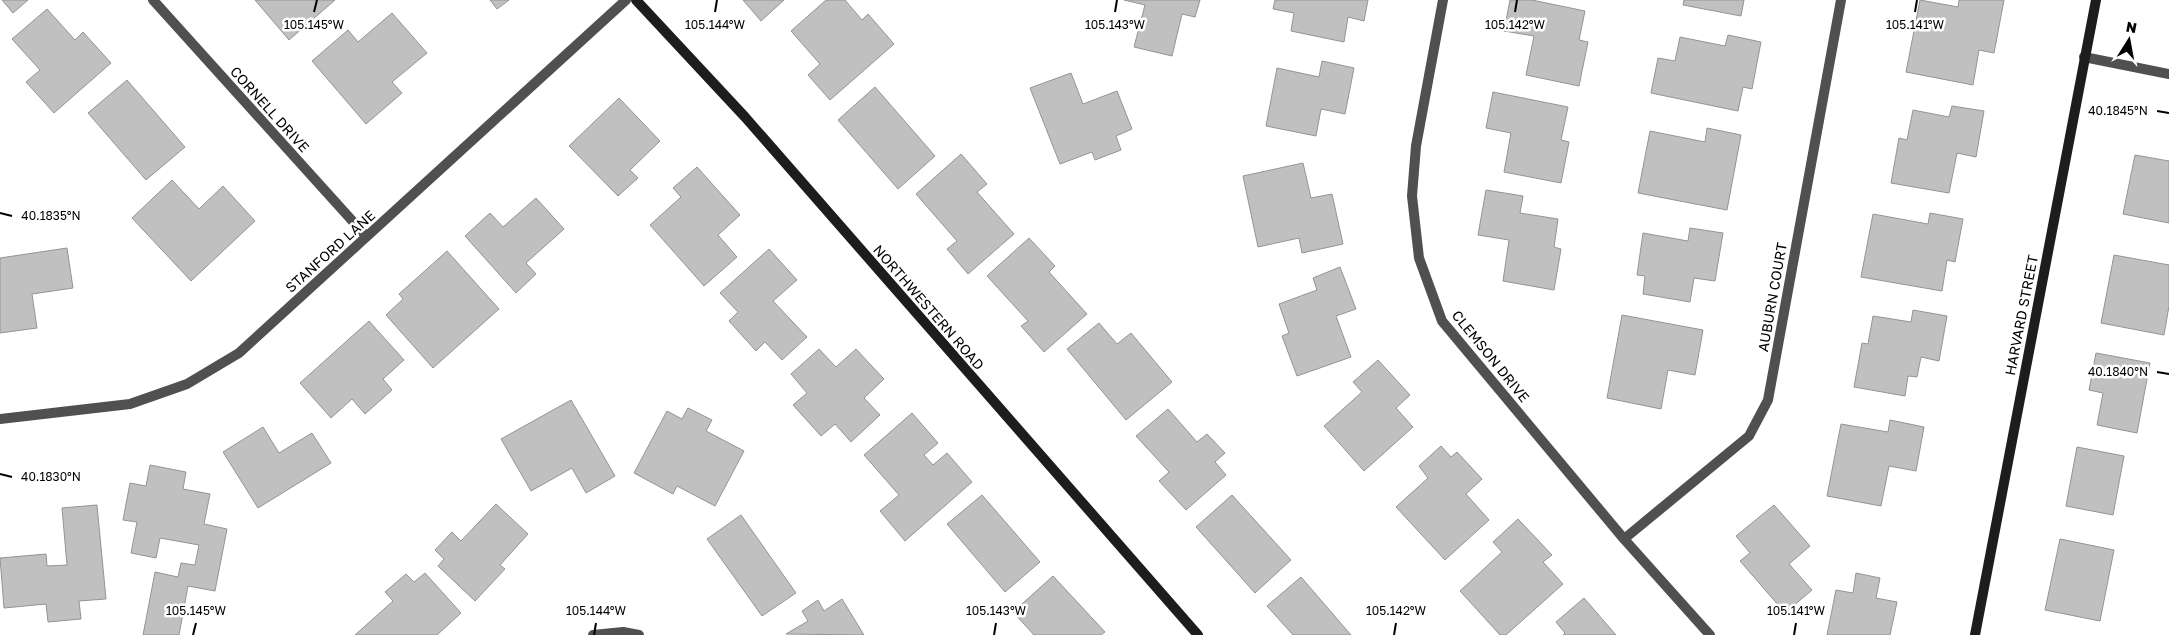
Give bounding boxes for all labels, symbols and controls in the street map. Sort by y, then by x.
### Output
north arrow [2104,15,2154,65]
text: 105.145°W [284,17,345,32]
text: 105.144°W [685,17,745,32]
text: 105.143°W [1085,17,1146,32]
text: 105.142°W [1485,17,1546,32]
text: 105.141°W [1886,17,1944,32]
text: N [2125,17,2138,36]
street label: CORNELL DRIVE [227,63,313,155]
text: 40.1845°N [2088,103,2148,118]
street label: STANFORD LANE [282,206,378,296]
text: 40.1835°N [21,208,81,223]
street label: NORTHWESTERN ROAD [870,241,988,373]
street label: AUBURN COURT [1754,241,1790,353]
street label: HARVARD STREET [2001,253,2041,377]
street label: CLEMSON DRIVE [1449,307,1533,405]
text: 40.1840°N [2088,364,2148,379]
text: 40.1830°N [21,469,81,484]
text: 105.145°W [166,603,227,618]
text: 105.144°W [566,603,626,618]
text: 105.143°W [966,603,1027,618]
text: 105.142°W [1366,603,1427,618]
text: 105.141°W [1767,603,1825,618]

